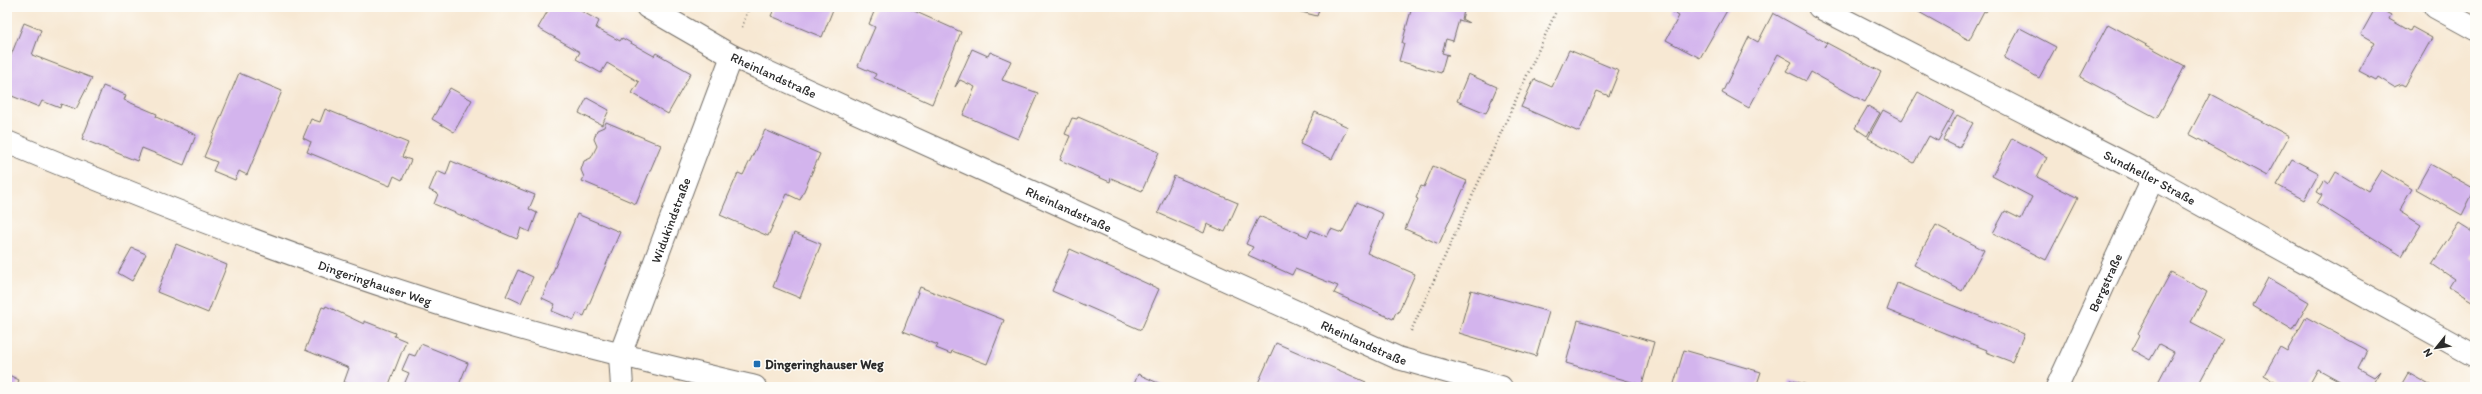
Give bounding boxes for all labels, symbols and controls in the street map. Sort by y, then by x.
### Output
street label: Rheinlandstraße [728,49,819,101]
street label: Sundheller Straße [2101,147,2198,208]
street label: Widukindstraße [648,176,694,265]
street label: Rheinlandstraße [1023,183,1114,235]
street label: Bergstraße [2086,251,2125,314]
street label: Dingeringhauser Weg [316,257,434,309]
street label: Rheinlandstraße [1318,317,1409,368]
north arrow [2416,328,2456,368]
text: N [2420,346,2435,359]
place label: Dingeringhauser Weg [765,357,884,373]
marker: Dingeringhauser Weg [752,359,762,369]

